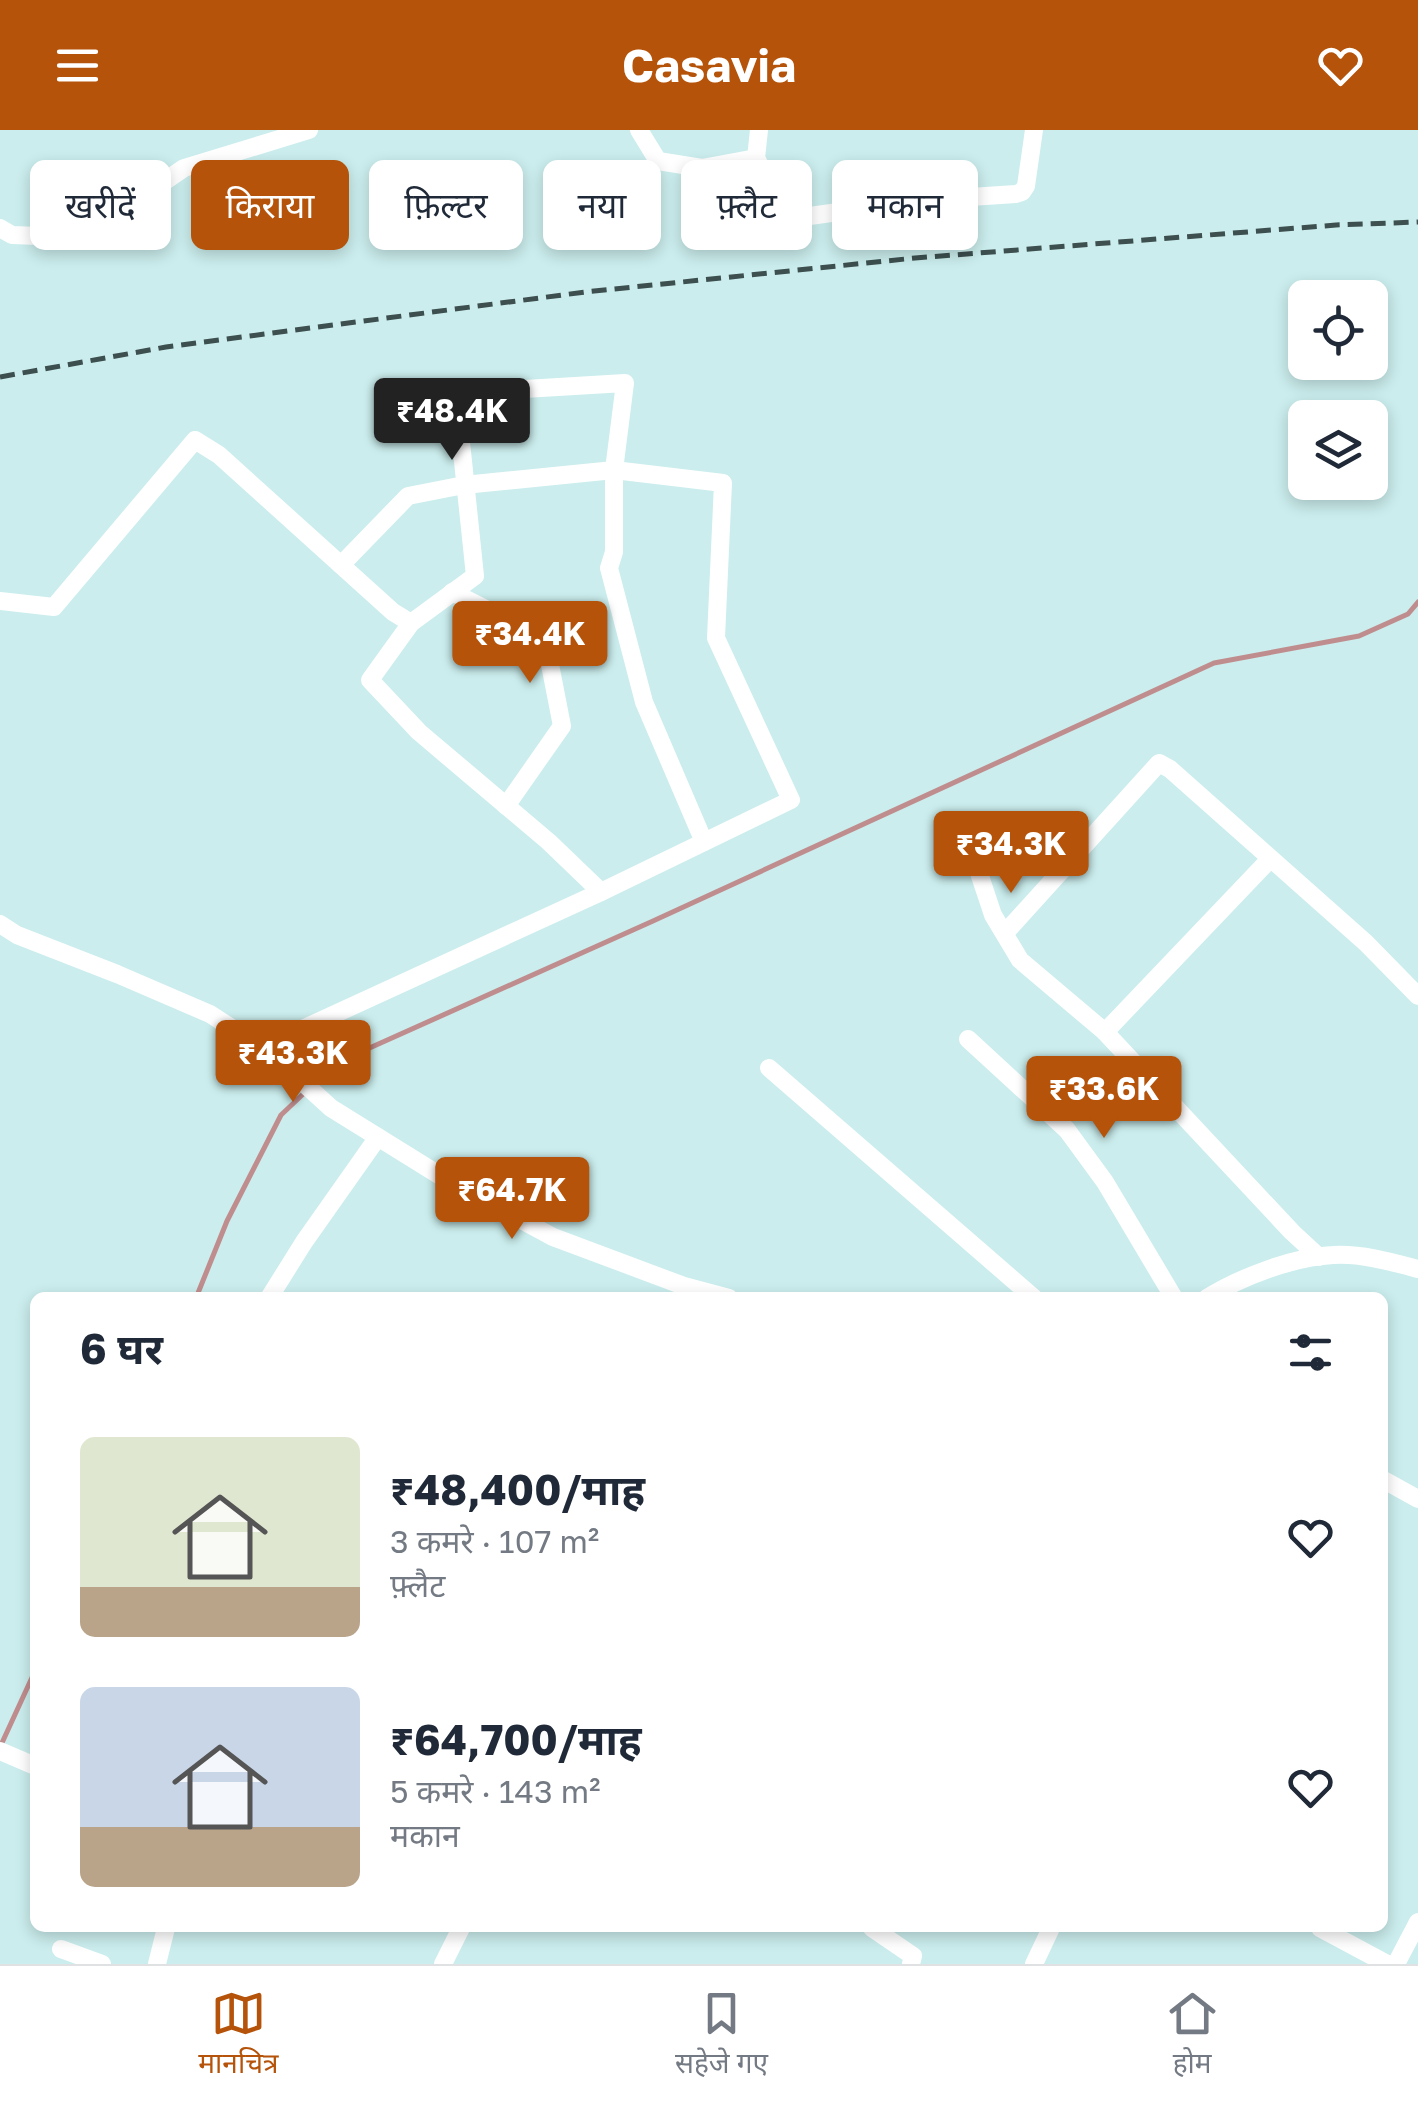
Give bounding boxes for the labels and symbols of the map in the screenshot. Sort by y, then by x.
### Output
pin: ₹48.4K [371,378,533,463]
pin: ₹34.4K [449,601,611,686]
pin: ₹34.3K [930,811,1092,896]
pin: ₹43.3K [212,1020,374,1105]
pin: ₹33.6K [1023,1056,1185,1141]
pin: ₹64.7K [431,1157,593,1242]

